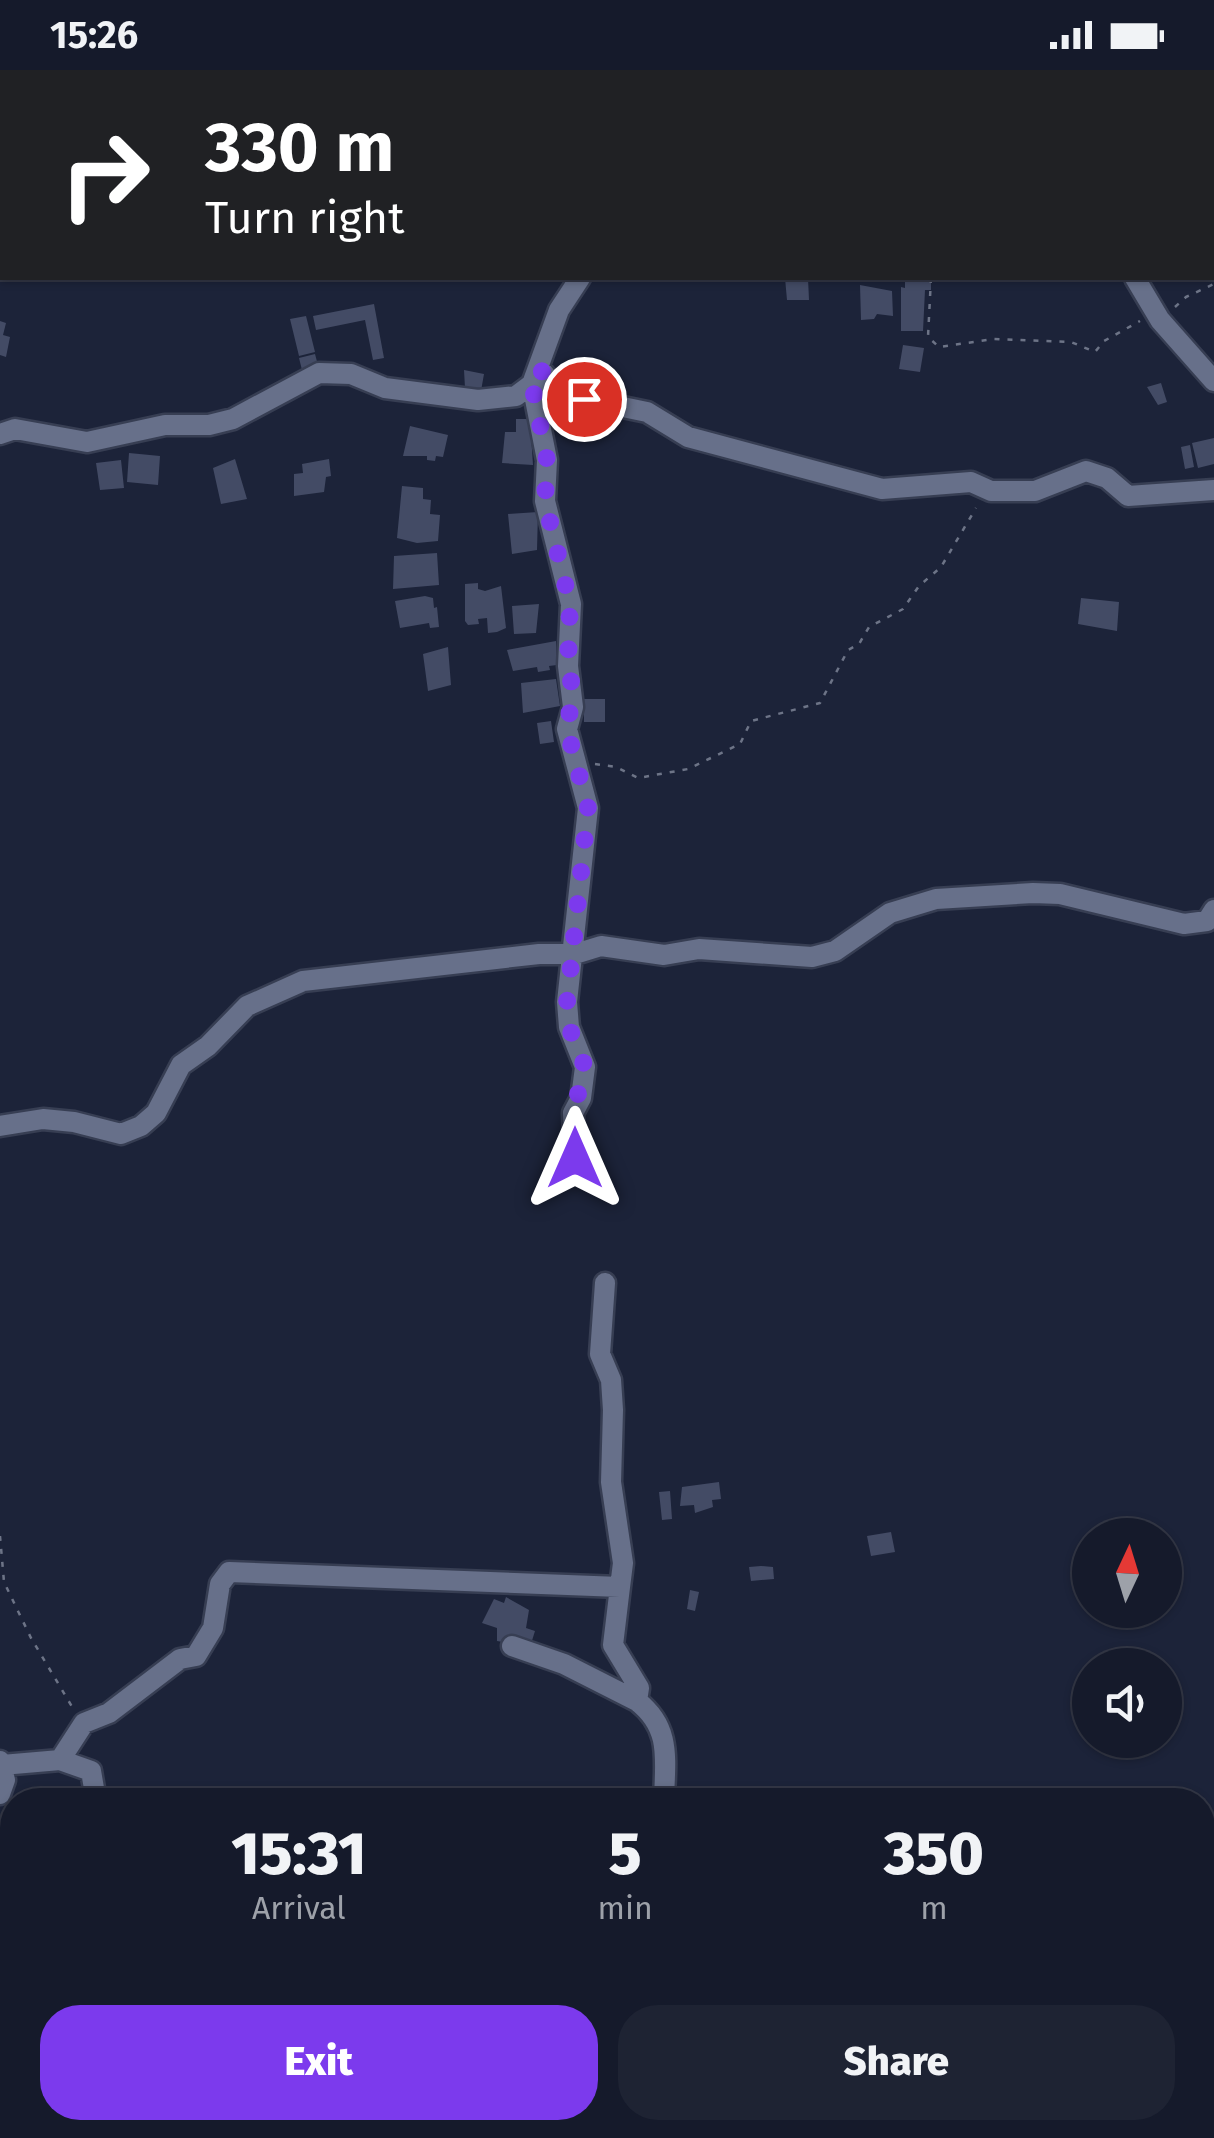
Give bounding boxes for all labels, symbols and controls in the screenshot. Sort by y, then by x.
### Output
text: 15:26 [50,12,138,58]
text: 330 m [205,106,395,190]
icon: right [40,110,170,240]
text: Turn right [205,191,404,245]
pin [542,357,627,442]
icon: arrive [557,372,612,427]
position arrow [523,1106,627,1210]
north arrow [1072,1518,1182,1628]
map controls [1072,1518,1182,1758]
button: sound [1072,1648,1182,1758]
text: 15:31 [231,1818,366,1890]
text: 5 [609,1818,642,1890]
text: 350 [884,1818,984,1890]
text: Arrival [252,1889,346,1927]
text: min [598,1889,653,1927]
text: m [920,1889,948,1927]
button: Exit [40,2005,598,2120]
button: Share [618,2005,1175,2120]

